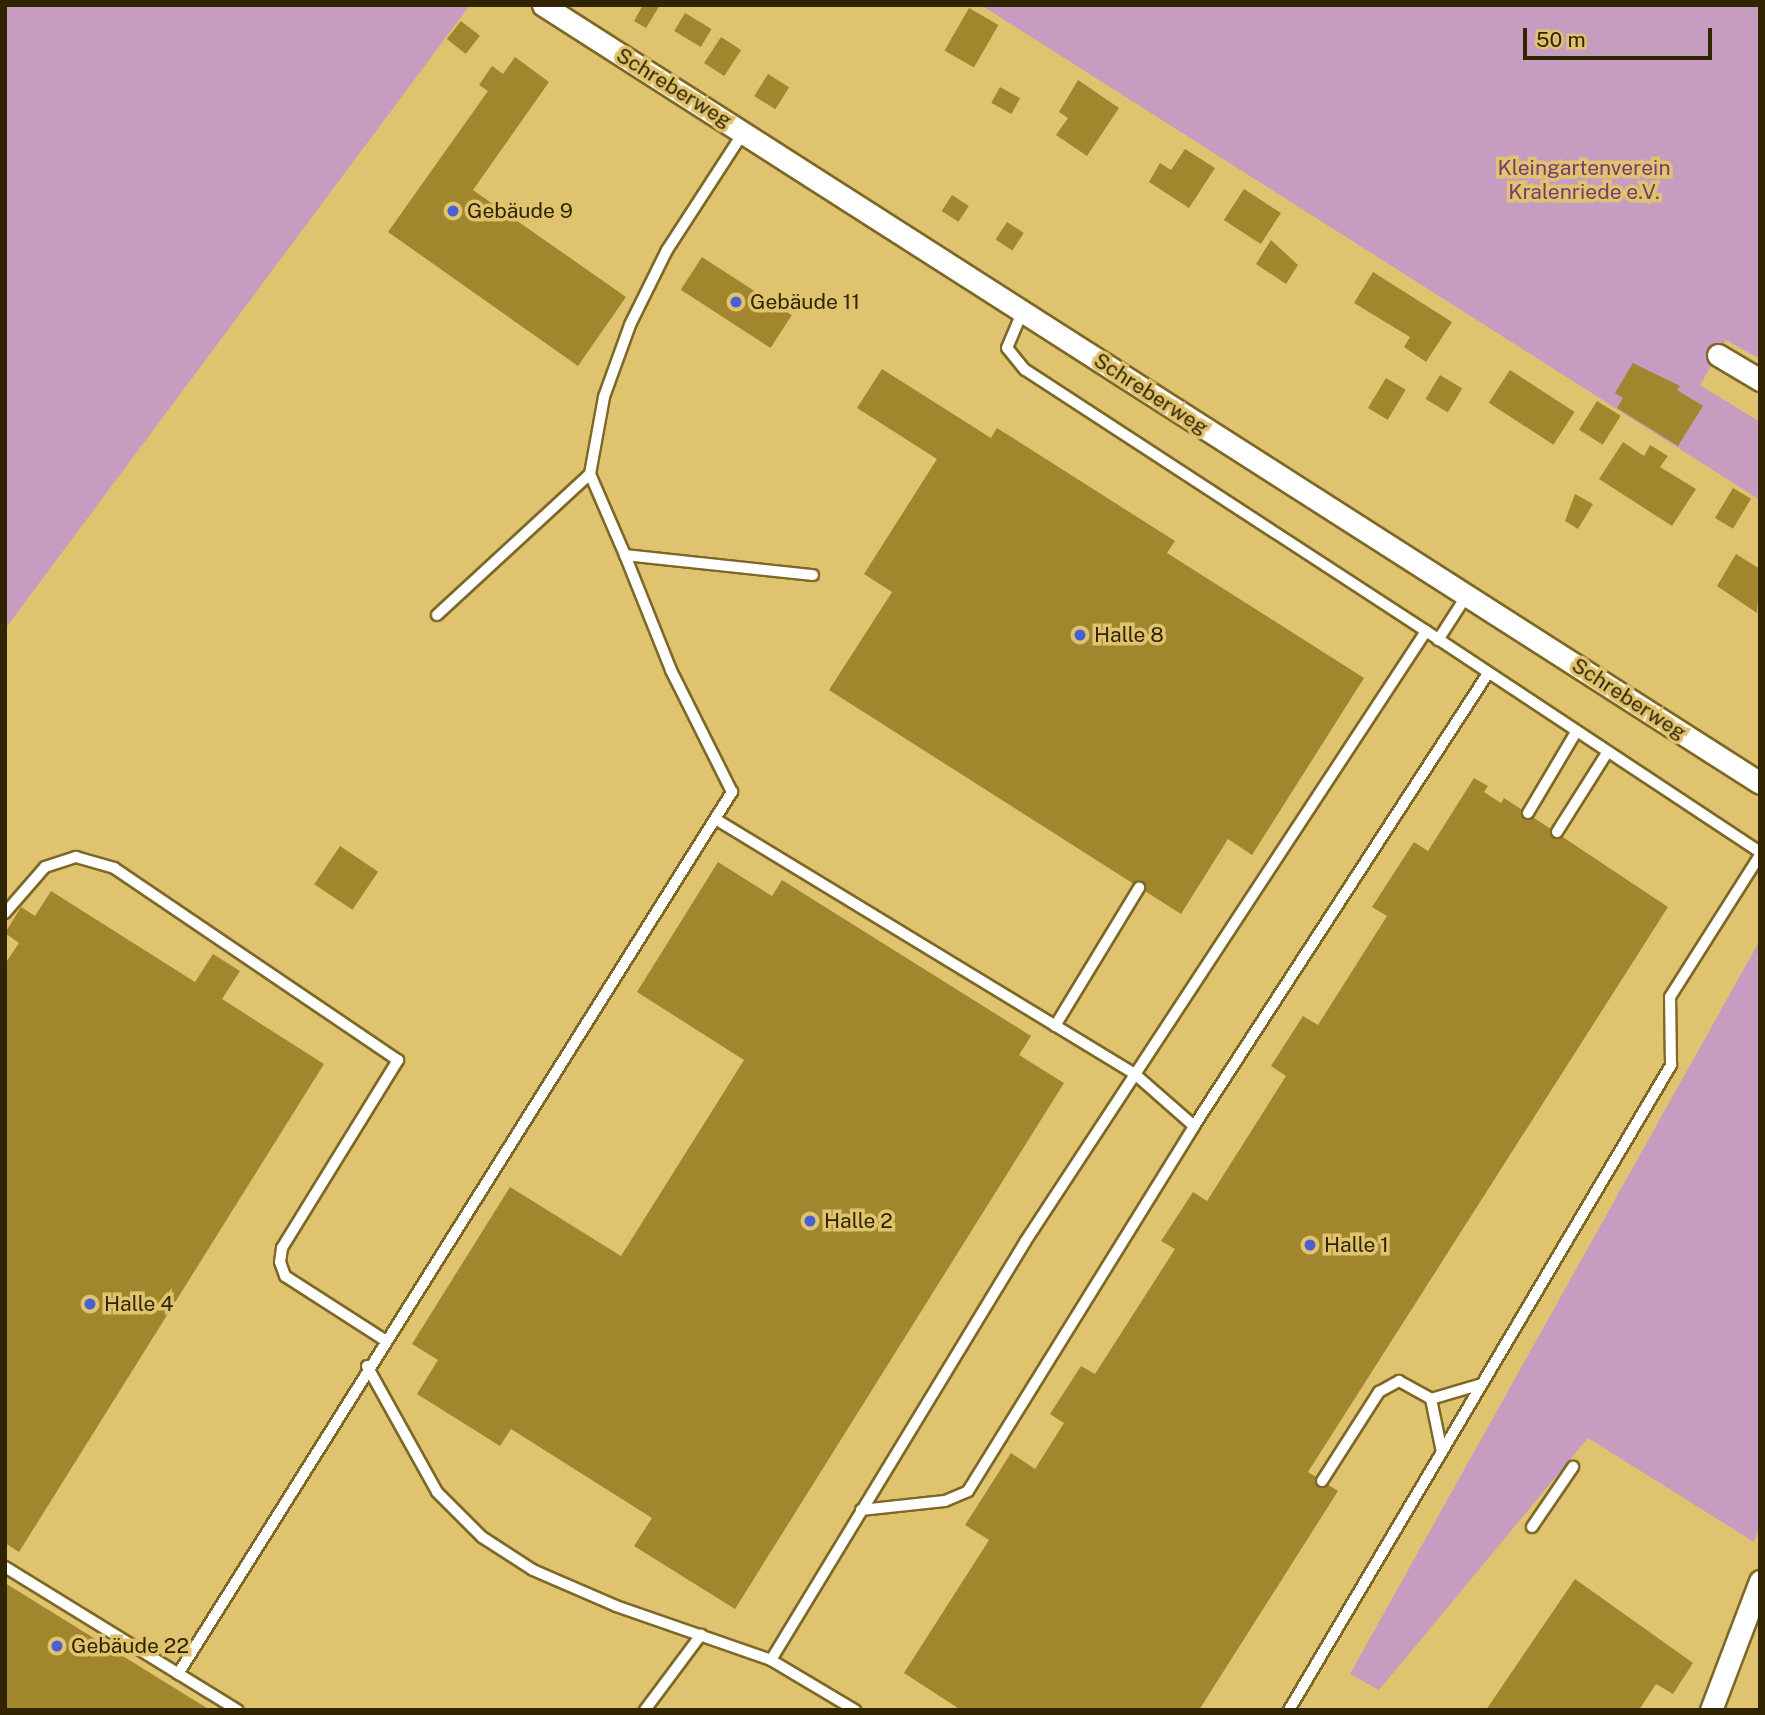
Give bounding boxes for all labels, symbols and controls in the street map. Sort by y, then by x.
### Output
scale bar [1527,14,1716,58]
text: 50 m [1536,27,1586,52]
street label: Schreberweg [612,43,736,133]
park label: Kleingartenverein Kralenriede e.V. [1498,155,1670,205]
place label: Gebäude 9 [467,198,573,224]
marker: Gebäude 9 [445,203,461,219]
place label: Gebäude 11 [750,289,860,315]
marker: Gebäude 11 [728,294,744,310]
street label: Schreberweg [1089,348,1213,440]
place label: Halle 8 [1094,622,1164,648]
marker: Halle 8 [1072,627,1088,643]
street label: Schreberweg [1567,653,1691,745]
place label: Halle 2 [824,1208,893,1234]
marker: Halle 2 [802,1213,818,1229]
place label: Halle 1 [1324,1232,1389,1258]
marker: Halle 1 [1302,1237,1318,1253]
place label: Halle 4 [104,1291,174,1317]
marker: Halle 4 [82,1296,98,1312]
place label: Gebäude 22 [71,1633,189,1659]
marker: Gebäude 22 [49,1638,65,1654]

